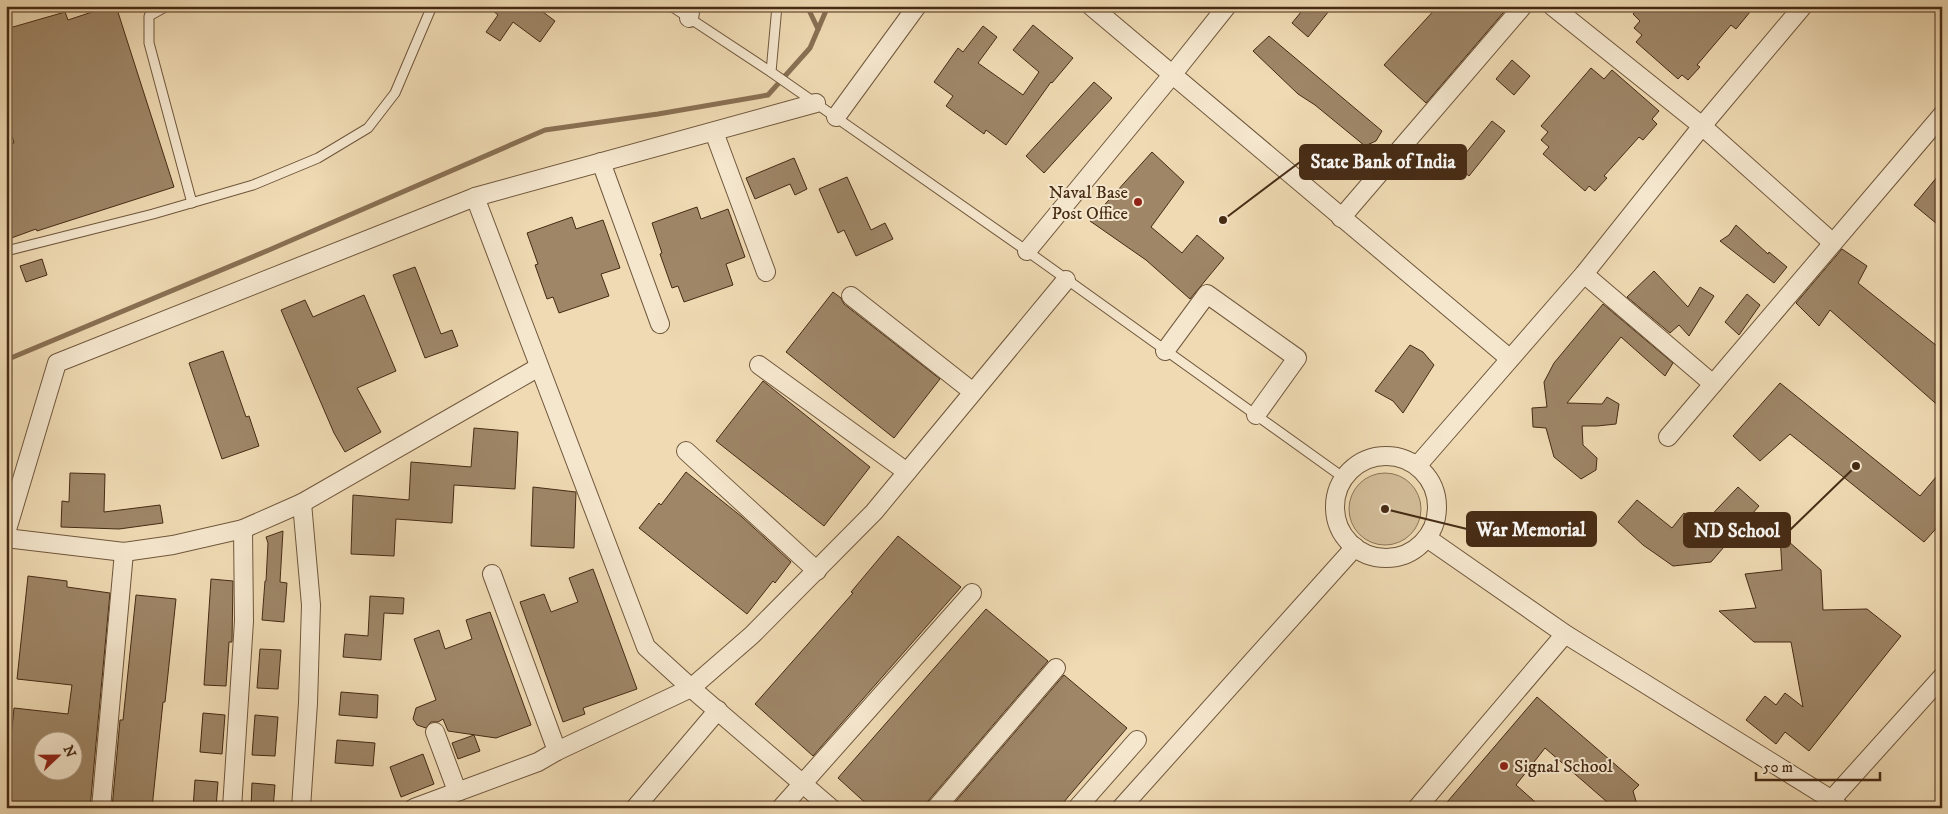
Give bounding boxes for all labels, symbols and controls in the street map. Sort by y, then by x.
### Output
callout: State Bank of India [1300,145,1466,179]
text: State Bank of India [1310,151,1456,174]
place label: Naval Base Post Office [1049,182,1128,225]
marker: Naval Base Post Office [1132,196,1144,208]
callout: War Memorial [1467,512,1596,546]
callout: ND School [1684,513,1790,547]
text: War Memorial [1475,519,1586,542]
text: ND School [1694,520,1780,543]
north arrow [32,732,82,782]
text: N [59,743,80,761]
scale bar [1756,749,1879,781]
place label: Signal School [1514,756,1613,778]
text: 50 m [1763,758,1793,777]
marker: Signal School [1498,760,1510,772]

